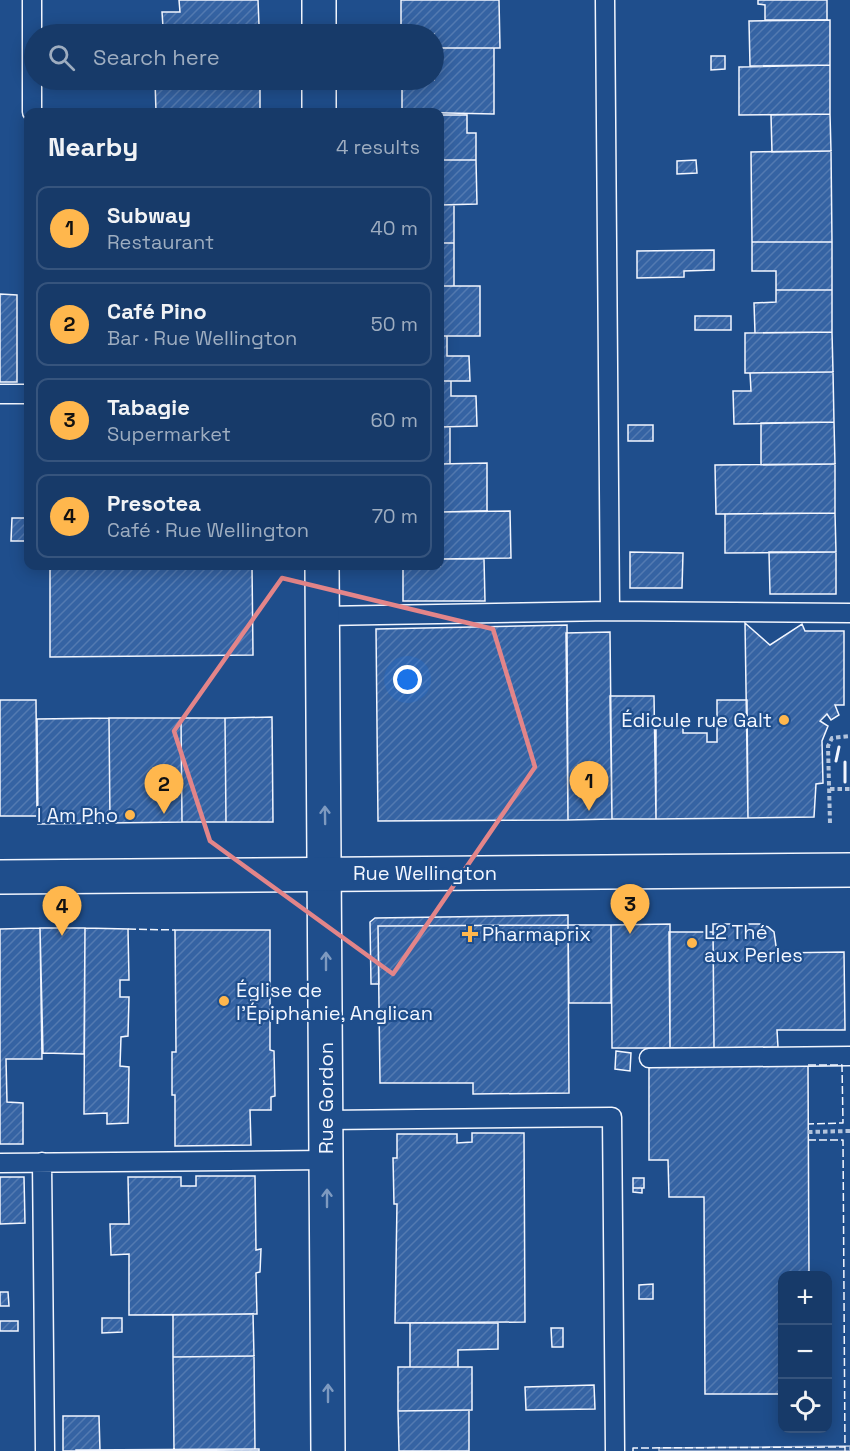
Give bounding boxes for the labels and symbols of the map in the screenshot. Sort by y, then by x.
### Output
your location [393,665,422,694]
place label: Édicule rue Galt [621,707,772,733]
marker: Édicule rue Galt [777,713,791,727]
pin: 1 [570,762,608,811]
pin: 2 [144,764,184,814]
place label: I Am Pho [37,802,118,828]
one-way arrow [319,806,330,826]
marker: I Am Pho [123,808,137,822]
street label: Rue Wellington [353,860,497,886]
pin: 3 [610,884,650,934]
pin: 4 [42,886,82,936]
place label: L2 Thé aux Perles [704,919,803,968]
place label: Pharmaprix [482,921,591,947]
marker: Pharmaprix [463,927,477,941]
marker: L2 Thé aux Perles [685,936,699,950]
one-way arrow [320,951,331,971]
place label: Église de l'Épiphanie, Anglican [236,977,433,1026]
marker: Église de l'Épiphanie, Anglican [217,994,231,1008]
street label: Rue Gordon [313,1042,339,1154]
one-way arrow [321,1188,333,1208]
one-way arrow [322,1383,334,1403]

